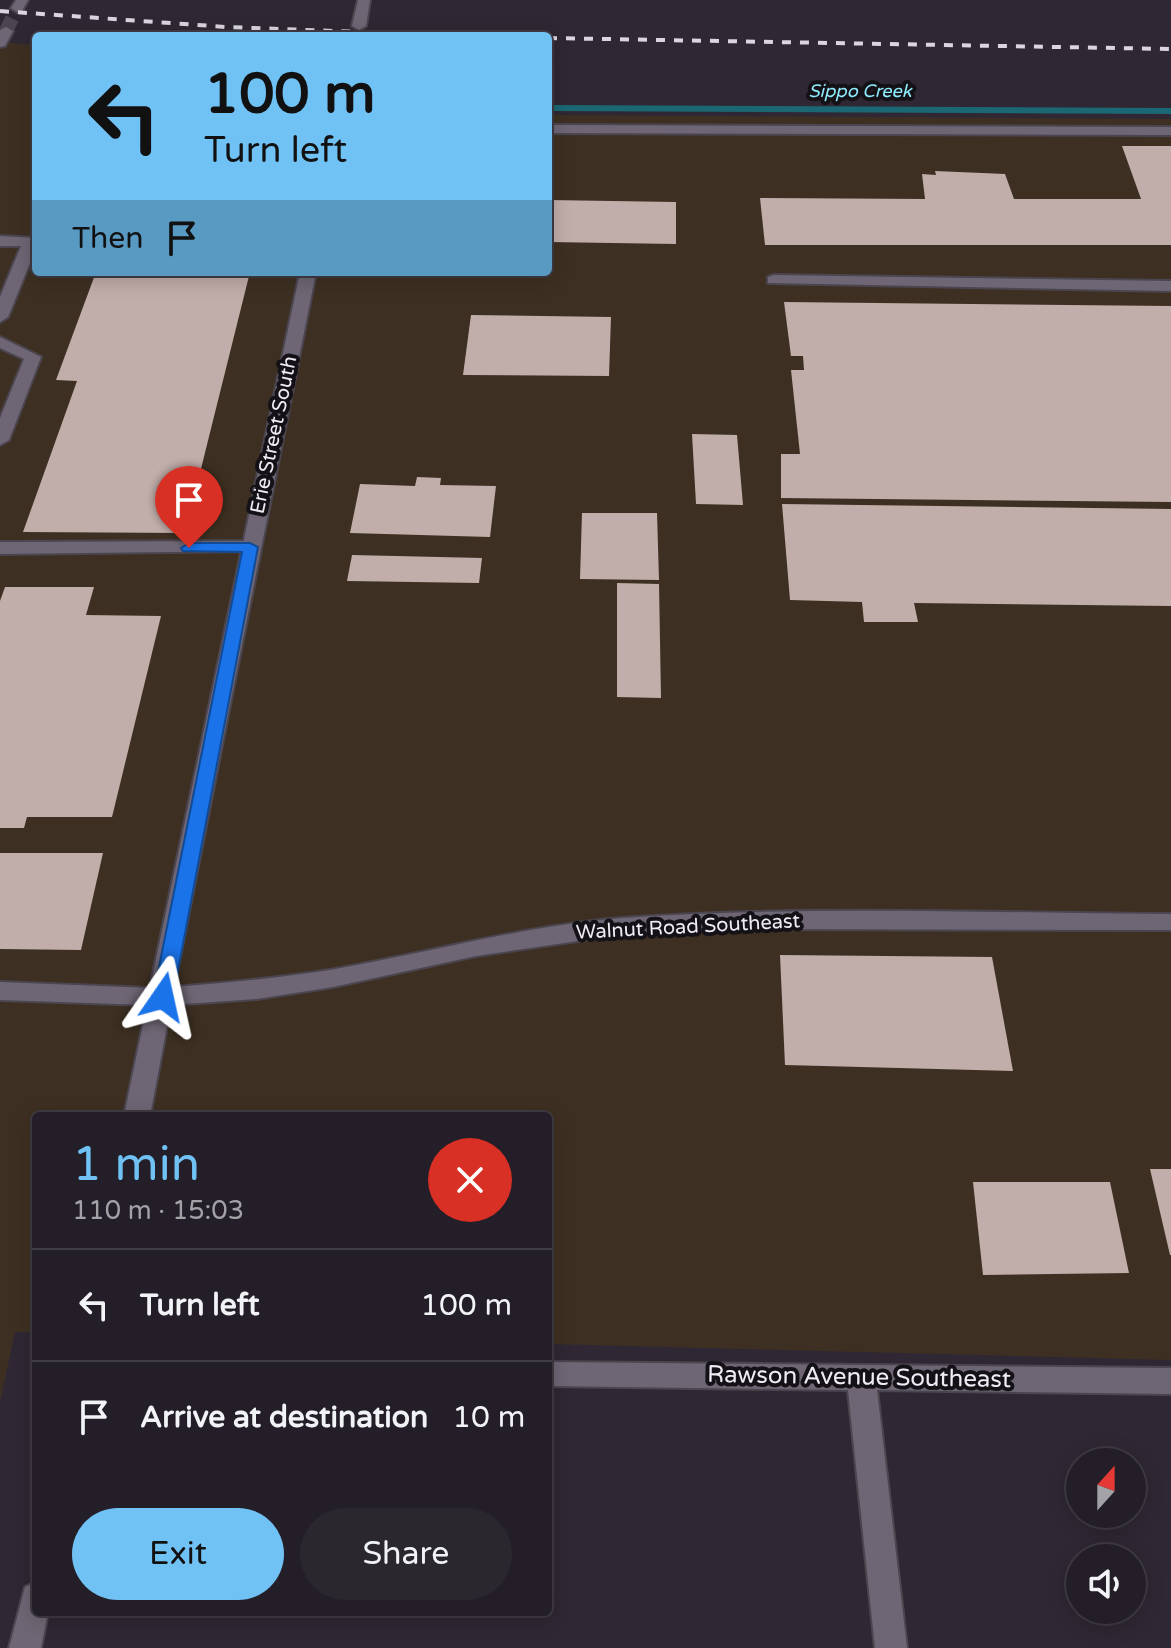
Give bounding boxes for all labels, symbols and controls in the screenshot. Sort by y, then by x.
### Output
text: 100 m [204,61,375,128]
icon: left [72,64,176,168]
water label: Sippo Creek [809,80,913,102]
text: Turn left [204,129,347,172]
icon: arrive [160,216,204,260]
text: Then [72,220,144,257]
street label: Erie Street South [246,354,302,516]
pin [155,466,223,548]
icon: arrive [167,478,211,522]
street label: Walnut Road Southeast [575,909,801,945]
position arrow [121,955,205,1039]
text: 1 min [72,1136,200,1194]
button: close [428,1138,512,1222]
text: 110 m · 15:03 [72,1195,244,1226]
icon: left [72,1283,116,1327]
text: Turn left [140,1287,259,1324]
text: 100 m [420,1287,512,1324]
street label: Rawson Avenue Southeast [707,1360,1011,1394]
icon: arrive [72,1395,116,1439]
text: Arrive at destination [140,1399,428,1436]
text: 10 m [452,1399,525,1436]
north arrow [1066,1448,1146,1528]
map controls [1066,1448,1146,1624]
button: Exit [72,1508,284,1600]
button: Share [300,1508,512,1600]
button: sound [1066,1544,1146,1624]

